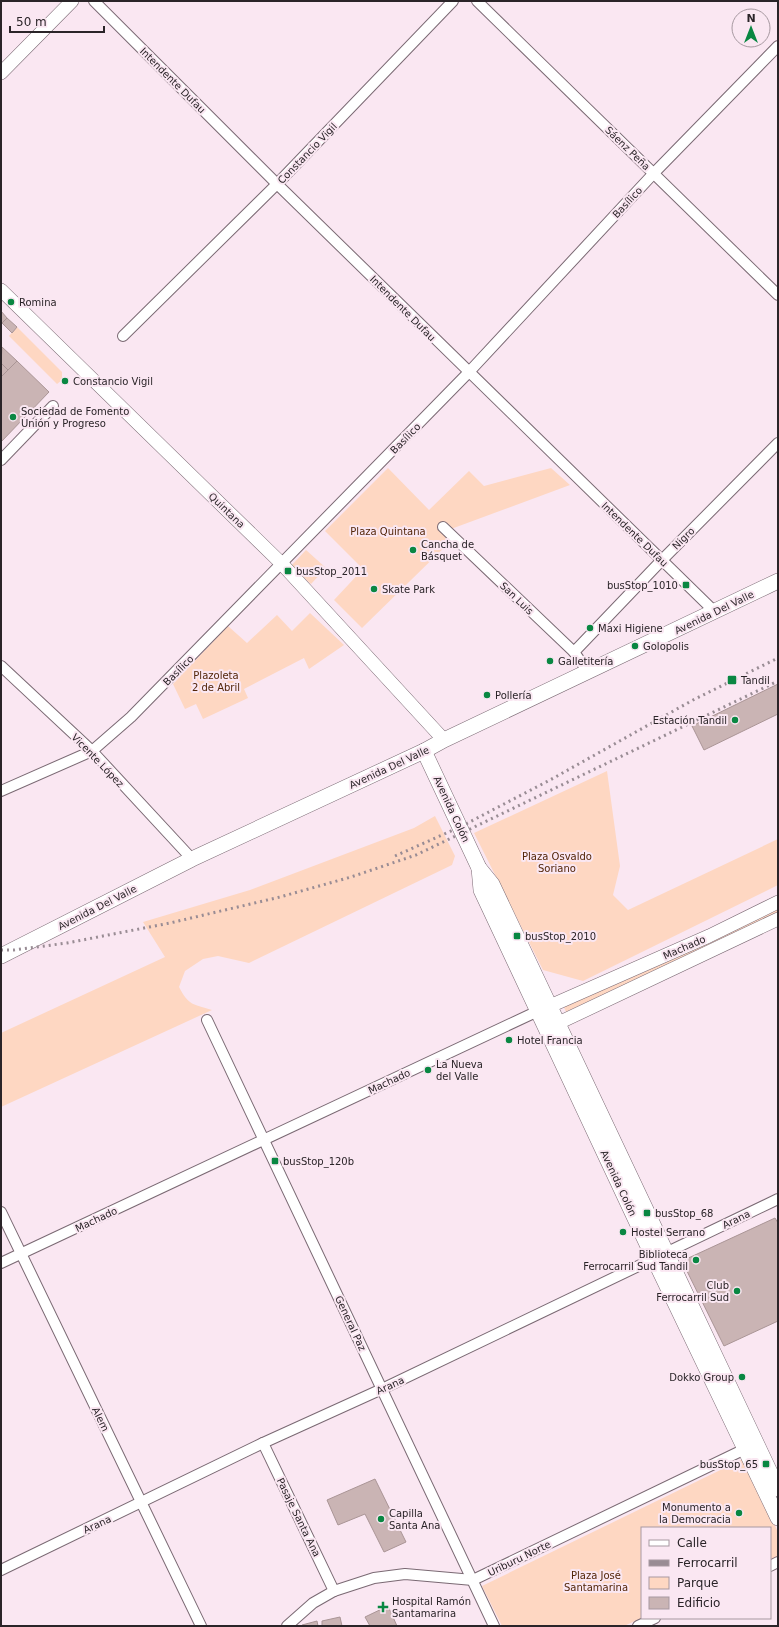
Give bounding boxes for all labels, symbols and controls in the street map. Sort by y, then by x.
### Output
scale bar [10,8,104,34]
north arrow [731,8,771,48]
text: N [746,12,756,25]
text: 50 m [16,15,47,29]
street label: Intendente Dufau [138,45,208,115]
street label: Constancio Vigil [276,121,339,186]
street label: Sáenz Peña [603,124,652,172]
street label: Basílico [610,185,644,220]
street label: Intendente Dufau [368,273,438,343]
marker: Romina [6,297,16,307]
place label: Romina [19,297,57,308]
marker: Constancio Vigil [60,376,70,386]
place label: Constancio Vigil [73,376,153,387]
place label: Sociedad de Fomento Unión y Progreso [21,406,129,429]
marker: Sociedad de Fomento Unión y Progreso [8,412,18,422]
street label: Basílico [388,421,423,456]
street label: Quintana [206,490,247,530]
street label: Intendente Dufau [599,500,670,569]
street label: Nigro [670,525,697,552]
park label: Plaza Quintana [350,526,426,537]
place label: Cancha de Básquet [421,539,474,562]
marker: Cancha de Básquet [408,545,418,555]
marker: busStop_2011 [283,566,293,576]
place label: busStop_2011 [296,566,367,578]
street label: San Luis [498,580,535,617]
place label: busStop_1010 [607,580,678,592]
marker: busStop_1010 [681,580,691,590]
marker: Skate Park [369,584,379,594]
place label: Skate Park [382,584,435,595]
street label: Avenida Del Valle [673,588,756,636]
marker: Maxi Higiene [585,623,595,633]
place label: Maxi Higiene [598,623,663,634]
marker: Golopolis [630,641,640,651]
place label: Golopolis [643,641,689,652]
street label: Basílico [161,653,196,688]
marker: Galletitería [545,656,555,666]
place label: Galletitería [558,656,613,667]
park label: Plazoleta 2 de Abril [192,670,240,693]
marker: Tandil [726,674,738,686]
place label: Tandil [740,675,770,686]
marker: Pollería [482,690,492,700]
place label: Pollería [495,690,532,701]
place label: Estación Tandil [653,715,727,726]
marker: Estación Tandil [730,715,740,725]
street label: Vicente López [69,731,126,789]
street label: Avenida Del Valle [348,744,431,791]
street label: Avenida Colón [431,775,472,844]
park label: Plaza Osvaldo Soriano [522,851,592,874]
street label: Avenida Del Valle [56,883,138,932]
marker: busStop_2010 [512,931,522,941]
place label: busStop_2010 [525,931,596,943]
street label: Machado [661,933,707,962]
marker: Hotel Francia [504,1035,514,1045]
place label: Hotel Francia [517,1035,583,1046]
place label: La Nueva del Valle [436,1059,483,1082]
marker: La Nueva del Valle [423,1065,433,1075]
street label: Machado [366,1067,412,1096]
street label: Avenida Colón [598,1149,639,1218]
marker: busStop_120b [270,1156,280,1166]
place label: busStop_120b [283,1156,354,1168]
street label: Machado [73,1205,119,1234]
marker: busStop_68 [642,1208,652,1218]
place label: busStop_68 [655,1208,713,1220]
street label: Arana [721,1208,752,1231]
marker: Hostel Serrano [618,1227,628,1237]
place label: Hostel Serrano [631,1227,705,1238]
place label: Biblioteca Ferrocarril Sud Tandil [583,1249,688,1272]
marker: Biblioteca Ferrocarril Sud Tandil [691,1255,701,1265]
place label: Club Ferrocarril Sud [656,1280,729,1303]
marker: Club Ferrocarril Sud [732,1286,742,1296]
street label: General Paz [333,1294,368,1353]
place label: Dokko Group [669,1372,734,1383]
marker: Dokko Group [737,1372,747,1382]
street label: Arana [374,1374,406,1397]
street label: Alem [90,1405,111,1433]
place label: busStop_65 [700,1459,758,1471]
marker: busStop_65 [761,1459,771,1469]
street label: Pasaje Santa Ana [275,1476,322,1559]
place label: Monumento a la Democracia [659,1502,731,1525]
place label: Capilla Santa Ana [389,1508,440,1531]
marker: Monumento a la Democracia [734,1508,744,1518]
street label: Arana [81,1513,113,1536]
marker: Capilla Santa Ana [376,1514,386,1524]
legend [641,1527,771,1619]
text: Calle [677,1536,707,1550]
street label: Uriburu Norte [486,1539,552,1578]
text: Ferrocarril [677,1556,738,1570]
park label: Plaza José Santamarina [564,1570,628,1593]
text: Parque [677,1576,718,1590]
place label: Hospital Ramón Santamarina [392,1596,471,1619]
text: Edificio [677,1596,720,1610]
marker: Hospital Ramón Santamarina [377,1601,389,1613]

